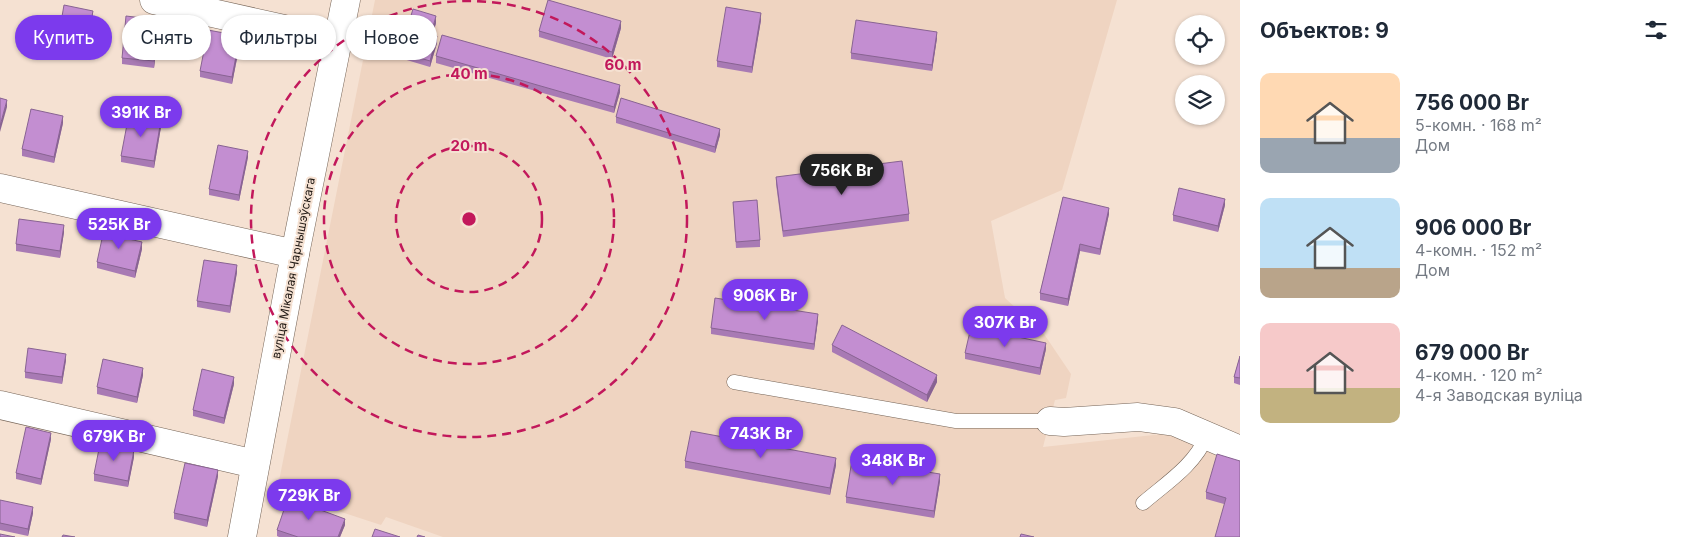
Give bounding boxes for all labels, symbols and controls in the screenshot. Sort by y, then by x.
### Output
chip: Купить [15,15,112,60]
chip: Снять [122,15,211,60]
chip: Фильтры [221,15,336,60]
chip: Новое [346,15,437,60]
map controls [1175,15,1225,125]
button: locate [1175,15,1225,65]
icon: filters [1642,16,1670,44]
text: Объектов: 9 [1260,18,1389,43]
text: 60 m [604,55,642,74]
text: 40 m [450,64,488,83]
button: layers [1175,75,1225,125]
text: 756 000 Br [1415,90,1529,115]
icon: home [1300,93,1360,153]
pin: 391K Br [95,96,187,138]
text: 391K Br [111,102,171,122]
text: 5-комн. · 168 m² [1415,115,1542,135]
text: Дом [1415,135,1450,155]
text: 20 m [451,136,487,155]
pin: 756K Br [796,154,888,196]
text: 756K Br [811,160,873,180]
street label: вуліца Мікалая Чарнышэўскага [268,176,318,360]
pin: 525K Br [73,208,165,250]
centre of rings [460,210,478,228]
text: 525K Br [88,214,150,234]
text: 906 000 Br [1415,215,1531,240]
icon: home [1300,218,1360,278]
text: 4-комн. · 152 m² [1415,240,1542,260]
text: Дом [1415,260,1450,280]
pin: 906K Br [719,278,811,321]
text: 906K Br [733,285,797,305]
pin: 307K Br [959,306,1051,348]
text: 307K Br [974,312,1036,332]
text: 679 000 Br [1415,340,1529,365]
icon: home [1300,343,1360,403]
text: 4-комн. · 120 m² [1415,365,1543,385]
text: 4-я Заводская вуліца [1415,385,1583,405]
pin: 743K Br [715,416,807,459]
pin: 679K Br [68,420,160,462]
text: 743K Br [730,423,792,443]
text: 679K Br [83,426,145,446]
pin: 348K Br [847,444,939,486]
text: 348K Br [861,450,925,470]
pin: 729K Br [263,478,355,521]
text: 729K Br [278,485,340,505]

